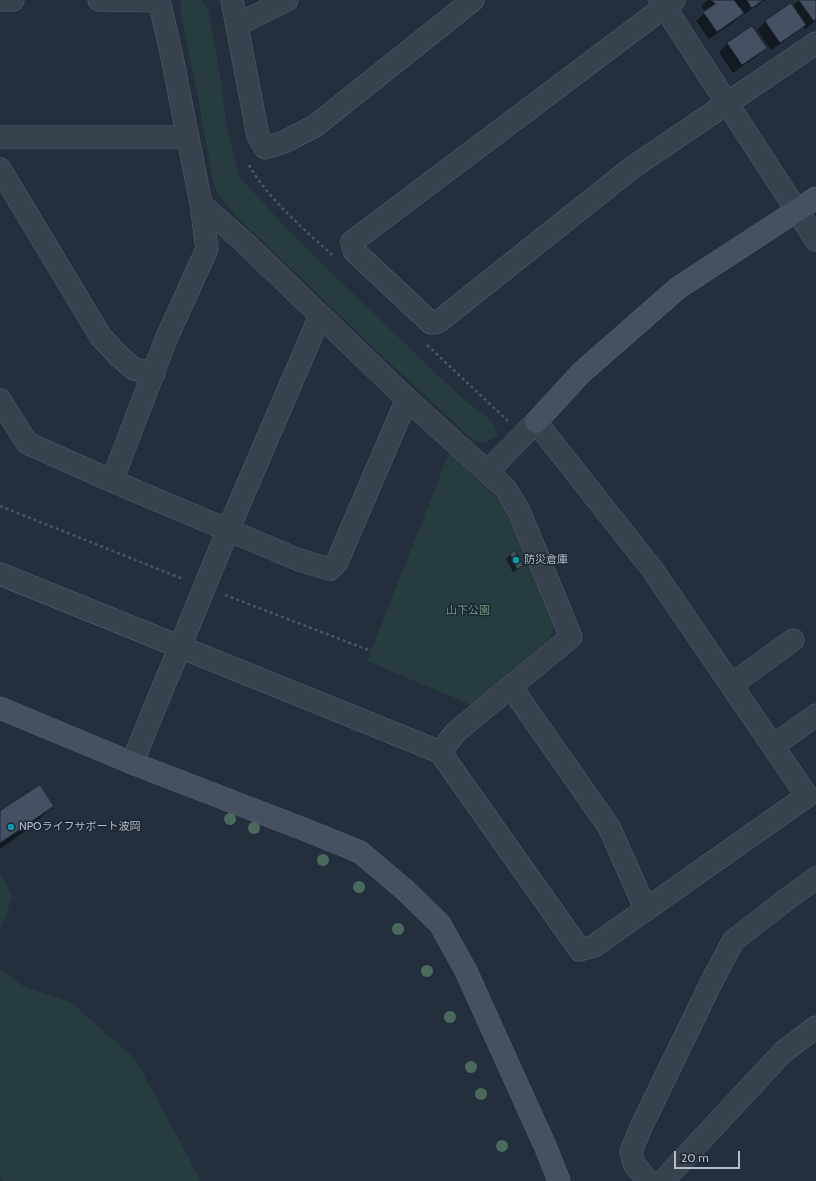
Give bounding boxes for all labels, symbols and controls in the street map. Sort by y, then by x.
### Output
place label: 防災倉庫 [524,553,568,567]
marker: 防災倉庫 [511,555,521,565]
park label: 山下公園 [446,604,490,618]
place label: NPOライフサポート波岡 [19,820,141,834]
marker: NPOライフサポート波岡 [6,822,16,832]
scale bar [676,1143,742,1169]
text: 20 m [681,1150,709,1165]

